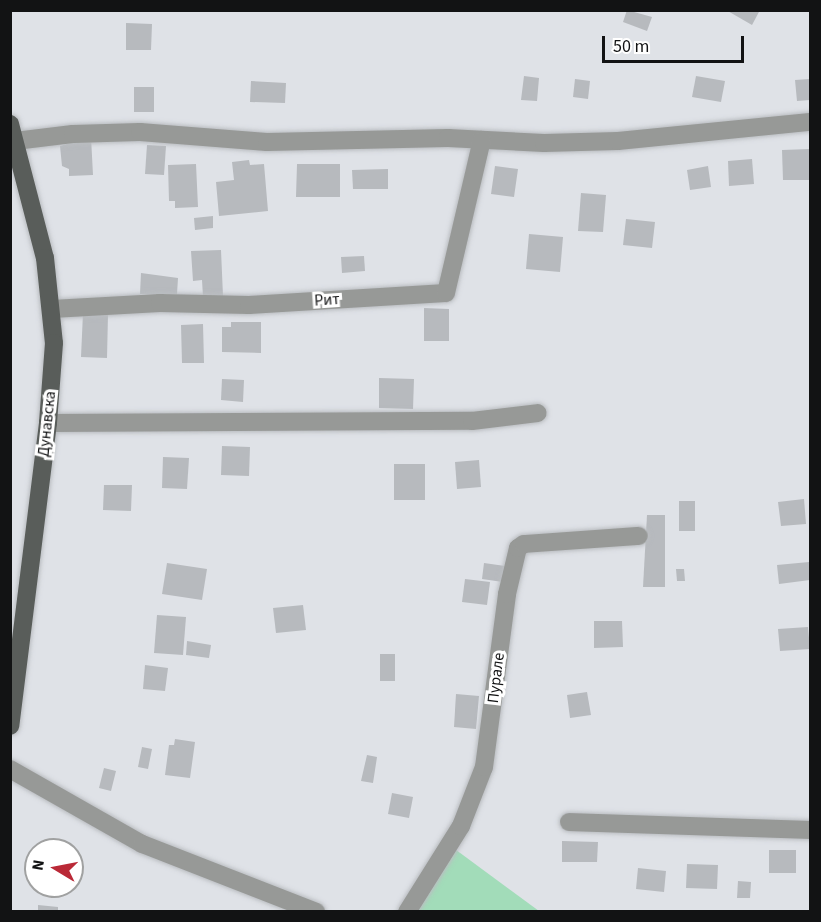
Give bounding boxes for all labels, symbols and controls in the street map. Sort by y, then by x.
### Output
scale bar [605,24,748,62]
text: 50 m [613,34,649,59]
street label: Рит [314,290,340,310]
street label: Дунавска [34,390,60,458]
street label: Пурале [483,652,509,704]
north arrow [24,838,84,898]
text: N [26,858,50,872]

